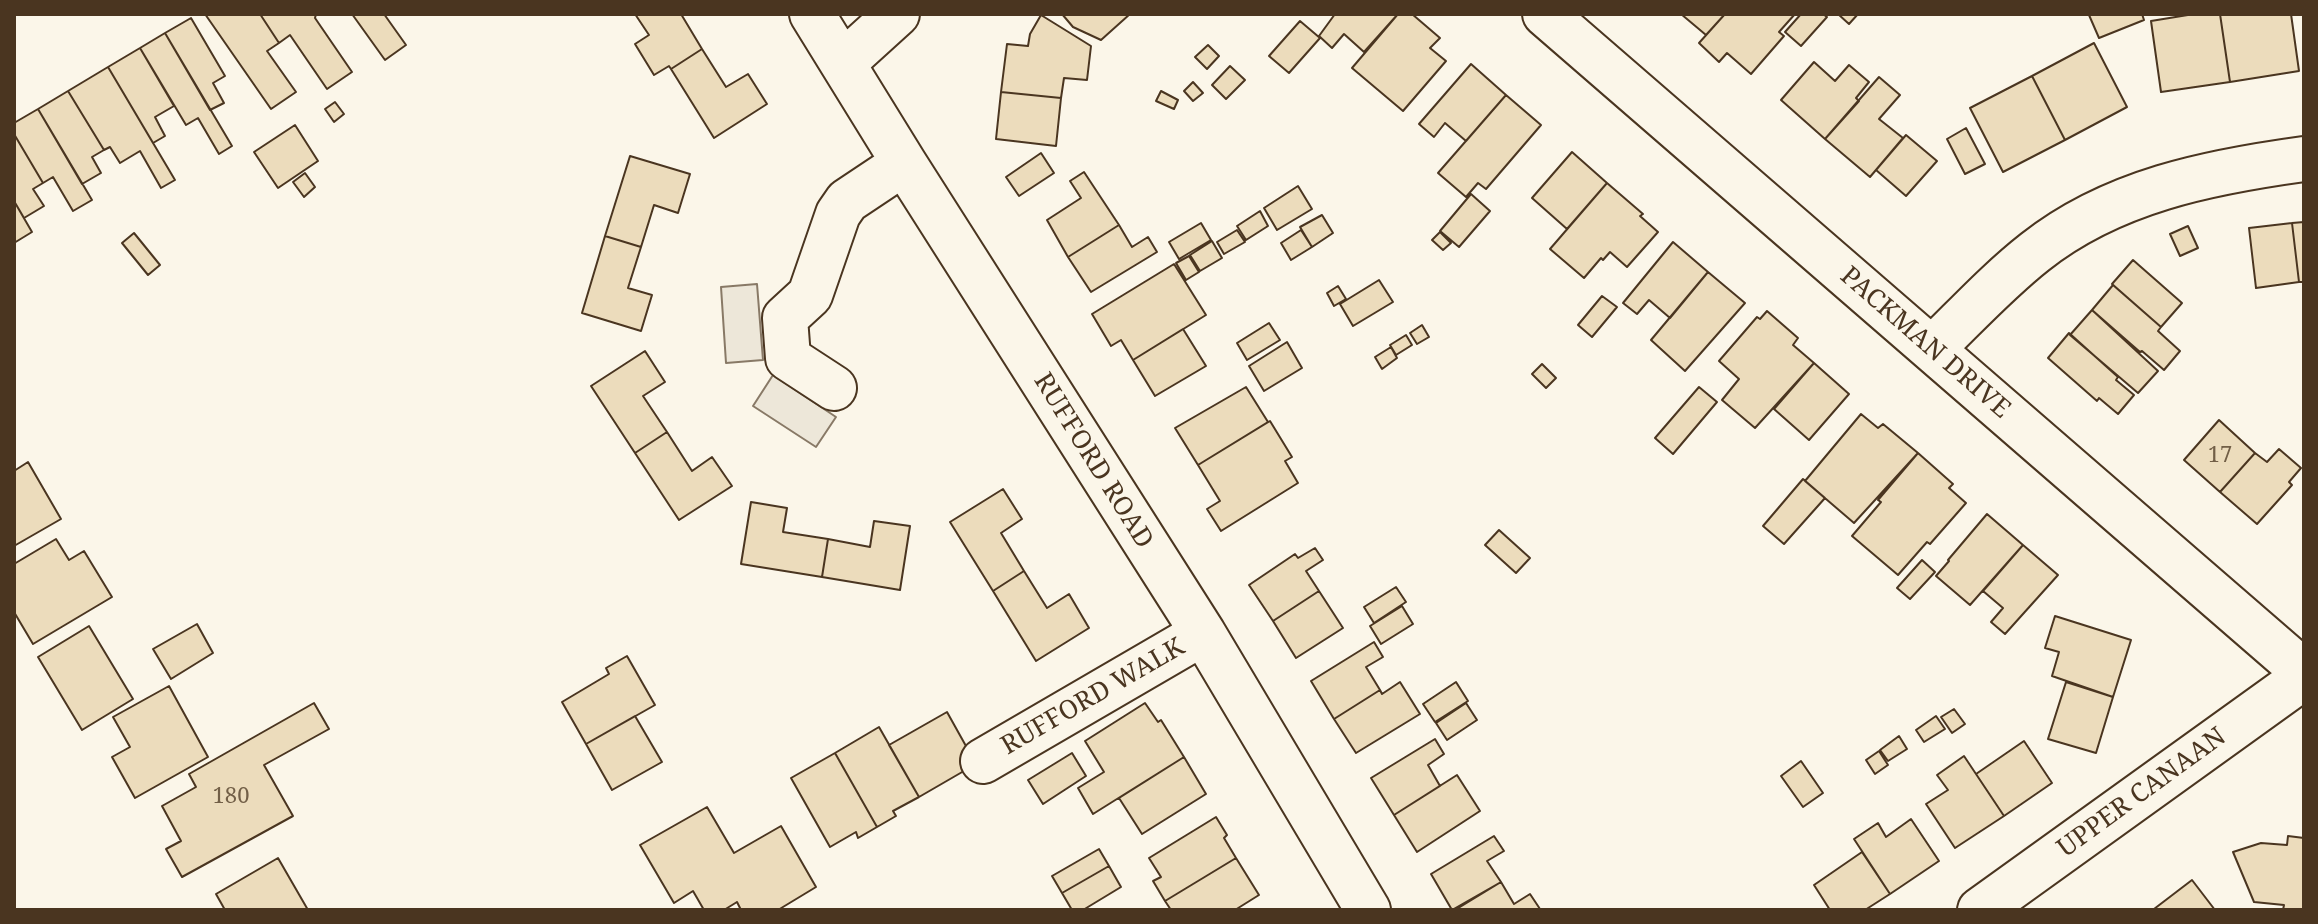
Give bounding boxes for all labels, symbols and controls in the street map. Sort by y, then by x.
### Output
street label: PACKMAN DRIVE [1834,261,2016,425]
street label: RUFFORD ROAD [1027,368,1159,554]
house number: 17 [2208,443,2232,469]
street label: RUFFORD WALK [996,632,1190,762]
street label: UPPER CANAAN [2052,721,2232,865]
house number: 180 [213,784,249,810]

